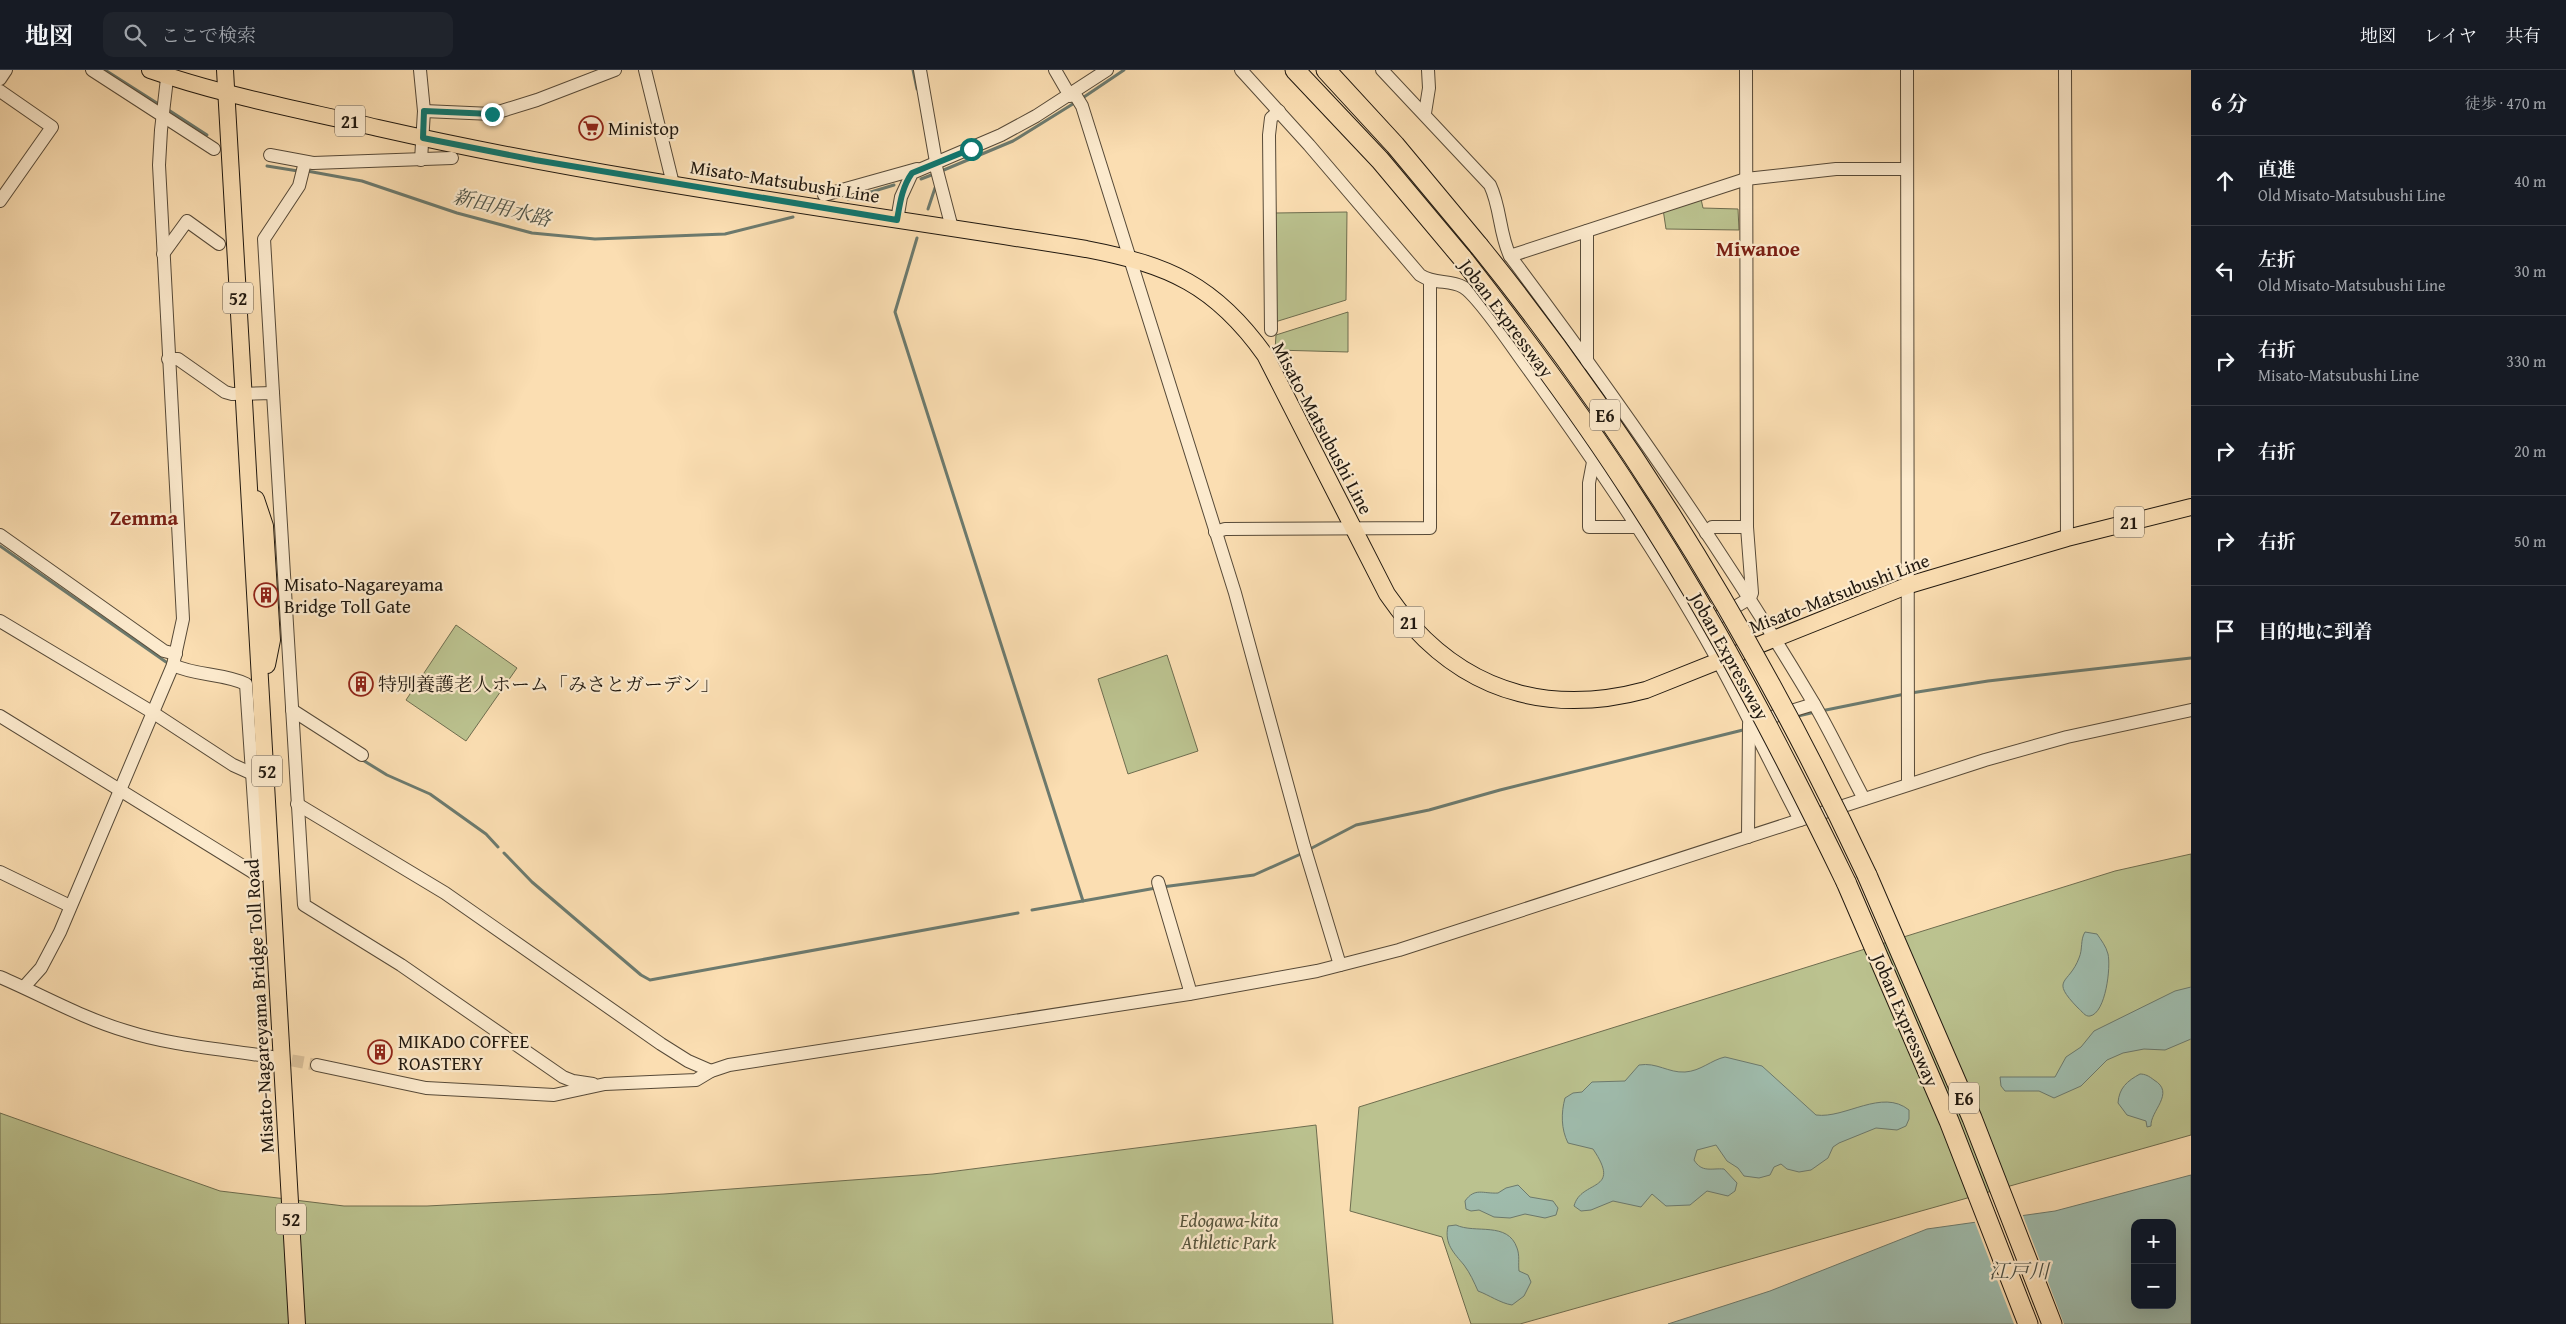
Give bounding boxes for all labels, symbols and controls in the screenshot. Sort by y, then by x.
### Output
search box [103,12,453,57]
text: 地図 [25,18,73,53]
icon: search [121,21,149,49]
text: ここで検索 [161,21,256,49]
text: 地図 [2360,22,2396,49]
text: レイヤ [2424,22,2477,49]
text: 共有 [2505,22,2541,49]
text: 6 分 [2211,88,2248,119]
text: 徒歩 · 470 m [2465,91,2546,115]
route end [481,103,504,126]
road number: 21 [335,106,365,136]
place label: Ministop [608,114,679,142]
supermarket icon: Ministop [578,115,604,141]
route start [960,138,983,161]
street label: Misato-Matsubushi Line [688,152,882,210]
text: 直進 [2258,155,2296,183]
icon: ahead [2211,167,2239,195]
text: 40 m [2514,169,2546,193]
water label: 新田用水路 [450,181,556,234]
text: Old Misato-Matsubushi Line [2258,183,2446,207]
district label: Miwanoe [1716,233,1800,264]
text: 左折 [2258,245,2296,273]
street label: Joban Expressway [1452,251,1561,384]
icon: left [2211,257,2239,285]
text: 30 m [2514,259,2546,283]
text: Old Misato-Matsubushi Line [2258,273,2446,297]
road number: 52 [223,282,253,314]
text: 右折 [2258,335,2296,363]
street label: Misato-Matsubushi Line [1266,337,1380,519]
icon: right [2211,347,2239,375]
text: 330 m [2506,349,2546,373]
text: Misato-Matsubushi Line [2258,363,2419,387]
road number: E6 [1590,400,1620,430]
icon: right [2211,437,2239,465]
text: 右折 [2258,437,2296,465]
text: 20 m [2514,439,2546,463]
district label: Zemma [110,502,179,533]
road number: 21 [2114,507,2144,538]
icon: right [2211,527,2239,555]
text: 右折 [2258,527,2296,555]
text: 50 m [2514,529,2546,553]
street label: Misato-Matsubushi Line [1745,546,1933,640]
place label: Misato-Nagareyama Bridge Toll Gate [284,570,443,620]
building icon: Misato-Nagareyama Bridge Toll Gate [253,582,279,608]
street label: Joban Expressway [1682,585,1777,725]
road number: 21 [1394,606,1424,638]
icon: arrive [2211,617,2239,645]
text: 目的地に到着 [2258,617,2372,645]
place label: 特別養護老人ホーム「みさとガーデン」 [378,670,720,698]
building icon: 特別養護老人ホーム「みさとガーデン」 [348,671,374,697]
road number: 52 [252,756,282,786]
street label: Misato-Nagareyama Bridge Toll Road [237,857,281,1154]
street label: Joban Expressway [1865,947,1947,1091]
place label: MIKADO COFFEE ROASTERY [398,1027,529,1077]
building icon: MIKADO COFFEE ROASTERY [367,1039,393,1065]
road number: E6 [1949,1082,1979,1114]
road number: 52 [276,1204,306,1234]
park label: Edogawa-kita Athletic Park [1179,1206,1279,1256]
map controls [2131,1219,2176,1309]
button: + [2131,1219,2176,1264]
water label: 江戸川 [1989,1256,2051,1285]
button: − [2131,1264,2176,1309]

